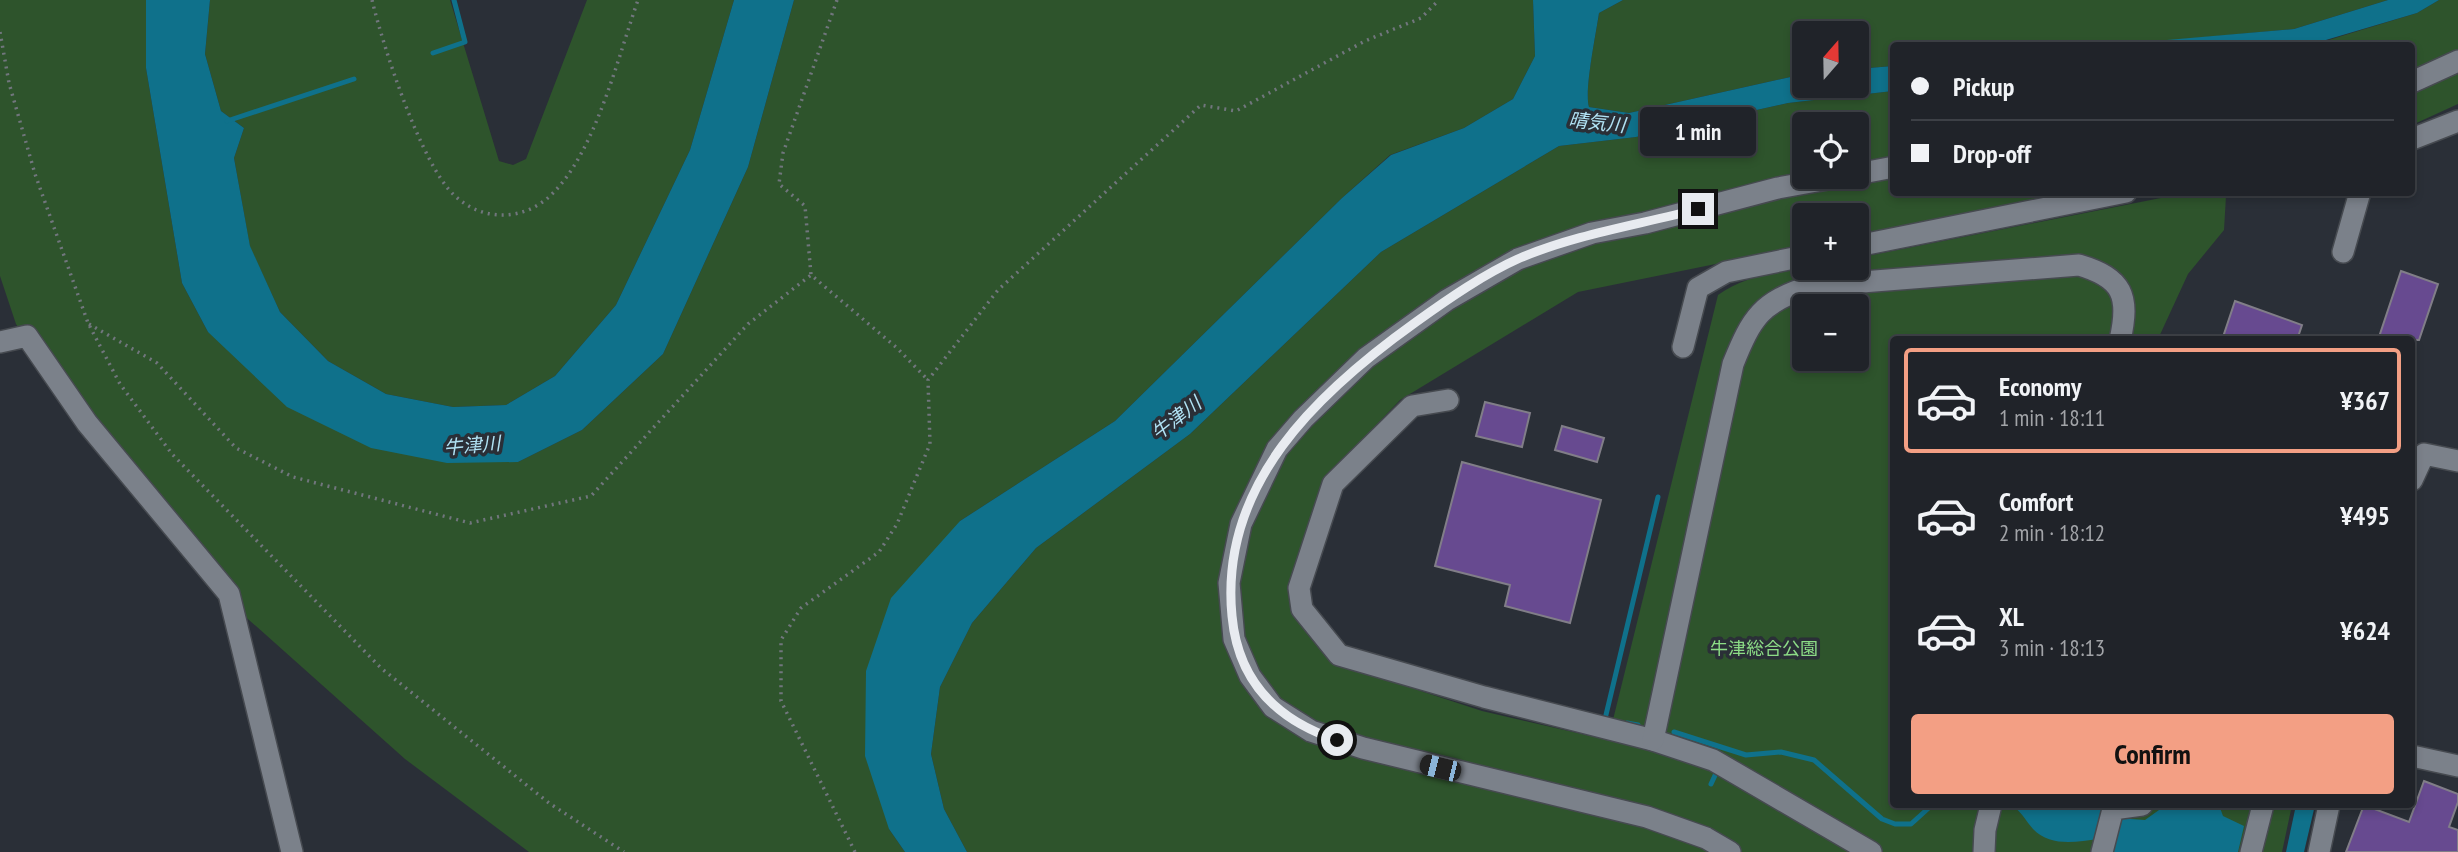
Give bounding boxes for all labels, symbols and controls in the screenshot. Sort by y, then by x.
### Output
north arrow [1792,21,1869,98]
map controls [1792,21,1869,371]
text: Pickup [1953,70,2014,103]
water label: 晴気川 [1567,107,1629,137]
callout: 1 min [1640,108,1756,156]
button: locate [1792,112,1869,189]
text: 1 min [1675,117,1721,146]
text: Drop-off [1953,137,2031,170]
route end [1682,193,1714,225]
button: + [1792,203,1869,280]
button: − [1792,294,1869,371]
icon: car [1915,369,1978,432]
text: Economy [1999,370,2081,403]
text: ¥367 [2340,384,2390,417]
water label: 牛津川 [1146,390,1207,445]
text: 1 min · 18:11 [1999,403,2105,432]
water label: 牛津川 [443,430,503,459]
icon: car [1915,484,1978,547]
text: Comfort [1999,485,2073,518]
text: ¥495 [2340,499,2390,532]
text: 2 min · 18:12 [1999,518,2105,547]
icon: car [1915,599,1978,662]
text: XL [1999,600,2024,633]
text: ¥624 [2340,614,2390,647]
text: 3 min · 18:13 [1999,633,2105,662]
park label: 牛津総合公園 [1710,637,1818,660]
button: Confirm [1911,714,2394,794]
route start [1321,724,1353,756]
car [1418,753,1463,783]

